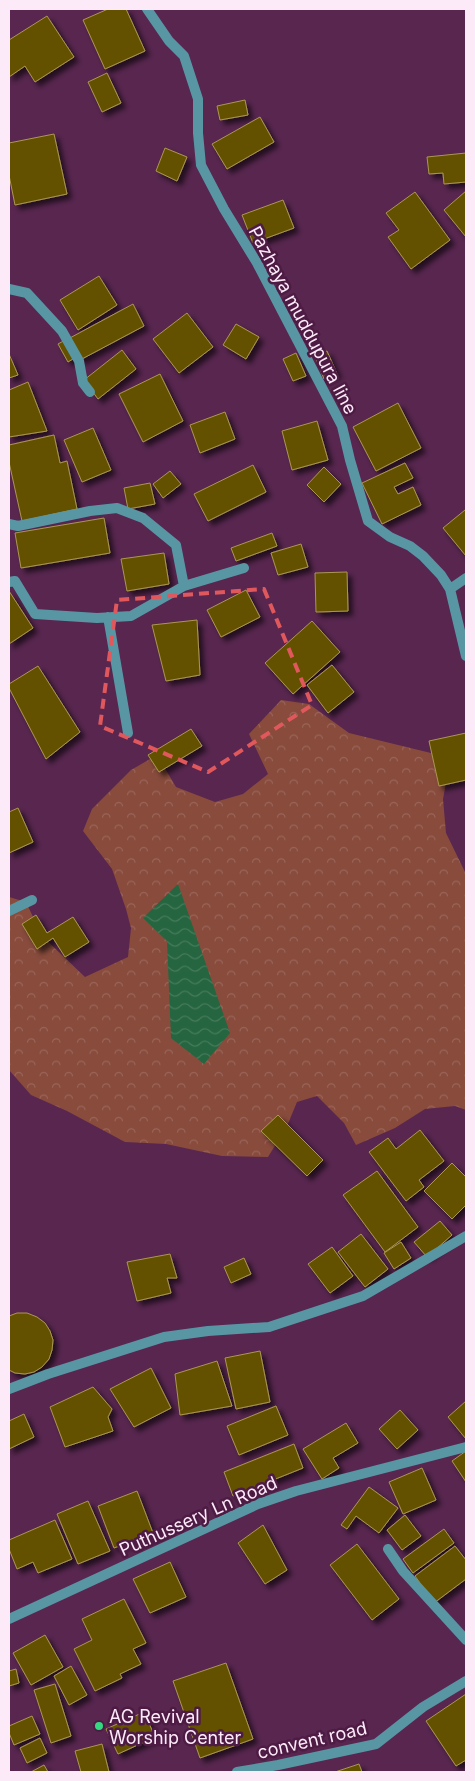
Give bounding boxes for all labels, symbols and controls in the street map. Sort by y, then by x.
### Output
street label: Pazhaya muddupura line [244,222,362,418]
street label: Puthussery Ln Road [116,1472,280,1560]
place label: AG Revival Worship Center [109,1706,241,1748]
street label: convent road [255,1717,369,1763]
marker: AG Revival Worship Center [93,1720,105,1732]

